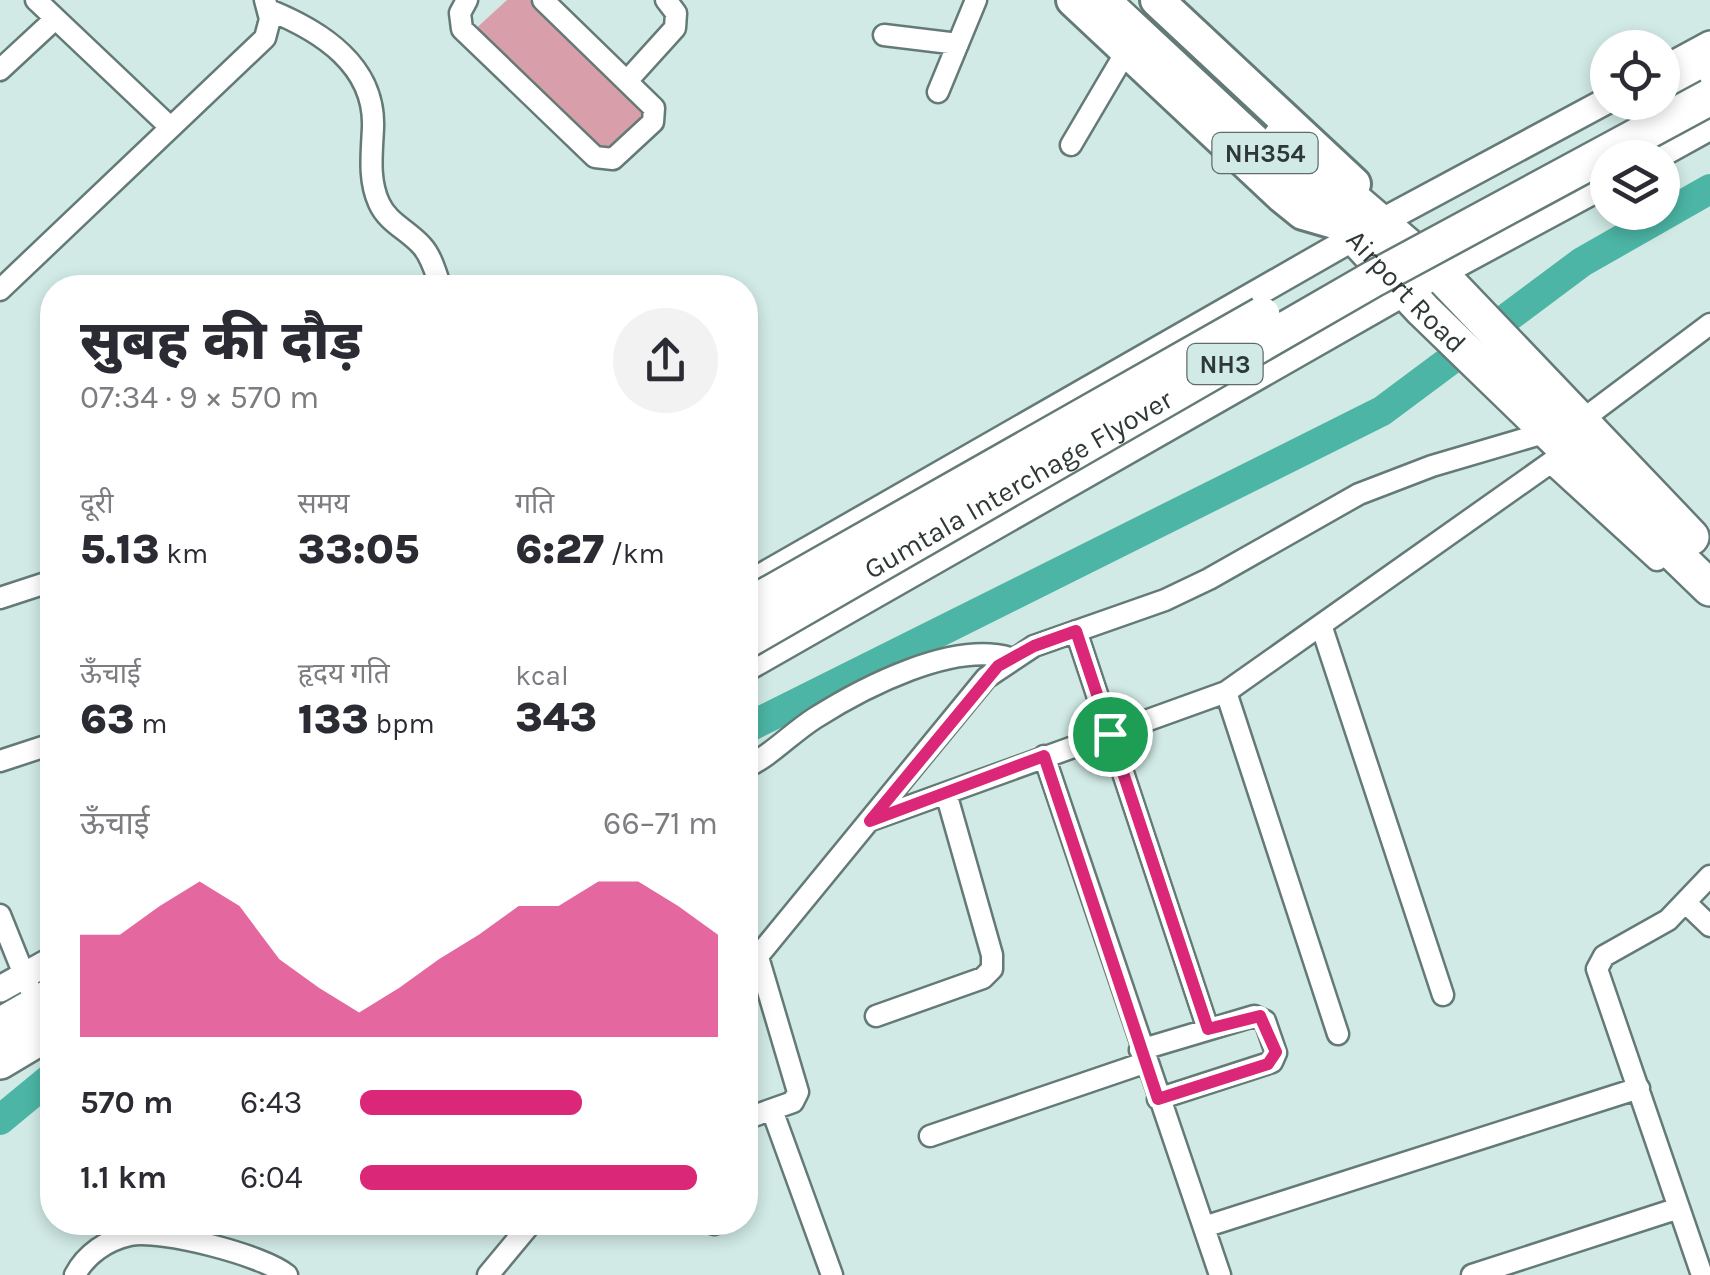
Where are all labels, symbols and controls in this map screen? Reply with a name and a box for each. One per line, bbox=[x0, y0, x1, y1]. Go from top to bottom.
map controls bbox=[1590, 30, 1680, 230]
button: locate bbox=[1590, 30, 1680, 120]
road number: NH354 bbox=[1212, 133, 1318, 173]
button: layers bbox=[1590, 140, 1680, 230]
street label: Airport Road bbox=[1340, 223, 1473, 359]
button: share bbox=[613, 308, 718, 413]
text: सुबह की दौड़ bbox=[80, 309, 361, 373]
road number: NH3 bbox=[1188, 344, 1262, 384]
text: 07:34 · 9 × 570 m bbox=[80, 379, 319, 416]
street label: Gumtala Interchage Flyover bbox=[858, 382, 1179, 585]
text: दूरी bbox=[80, 487, 114, 520]
text: समय bbox=[298, 487, 350, 520]
text: गति bbox=[515, 487, 554, 520]
text: 5.13 bbox=[80, 524, 160, 574]
text: 33:05 bbox=[298, 524, 419, 574]
text: 6:27 bbox=[515, 524, 604, 574]
text: km bbox=[160, 537, 208, 570]
text: /km bbox=[604, 537, 665, 570]
text: ऊँचाई bbox=[80, 657, 141, 690]
text: हृदय गति bbox=[298, 657, 390, 690]
text: kcal bbox=[515, 659, 569, 692]
text: 343 bbox=[515, 692, 597, 742]
pin bbox=[1068, 692, 1153, 777]
text: 63 bbox=[80, 694, 135, 744]
text: 133 bbox=[298, 694, 369, 744]
text: m bbox=[135, 707, 167, 740]
text: bpm bbox=[369, 707, 435, 740]
icon: arrive bbox=[1083, 707, 1138, 762]
text: ऊँचाई bbox=[80, 805, 149, 842]
text: 66–71 m bbox=[603, 805, 718, 842]
text: 570 m bbox=[80, 1084, 173, 1121]
text: 6:43 bbox=[240, 1084, 302, 1121]
text: 1.1 km bbox=[80, 1159, 167, 1196]
text: 6:04 bbox=[240, 1159, 303, 1196]

